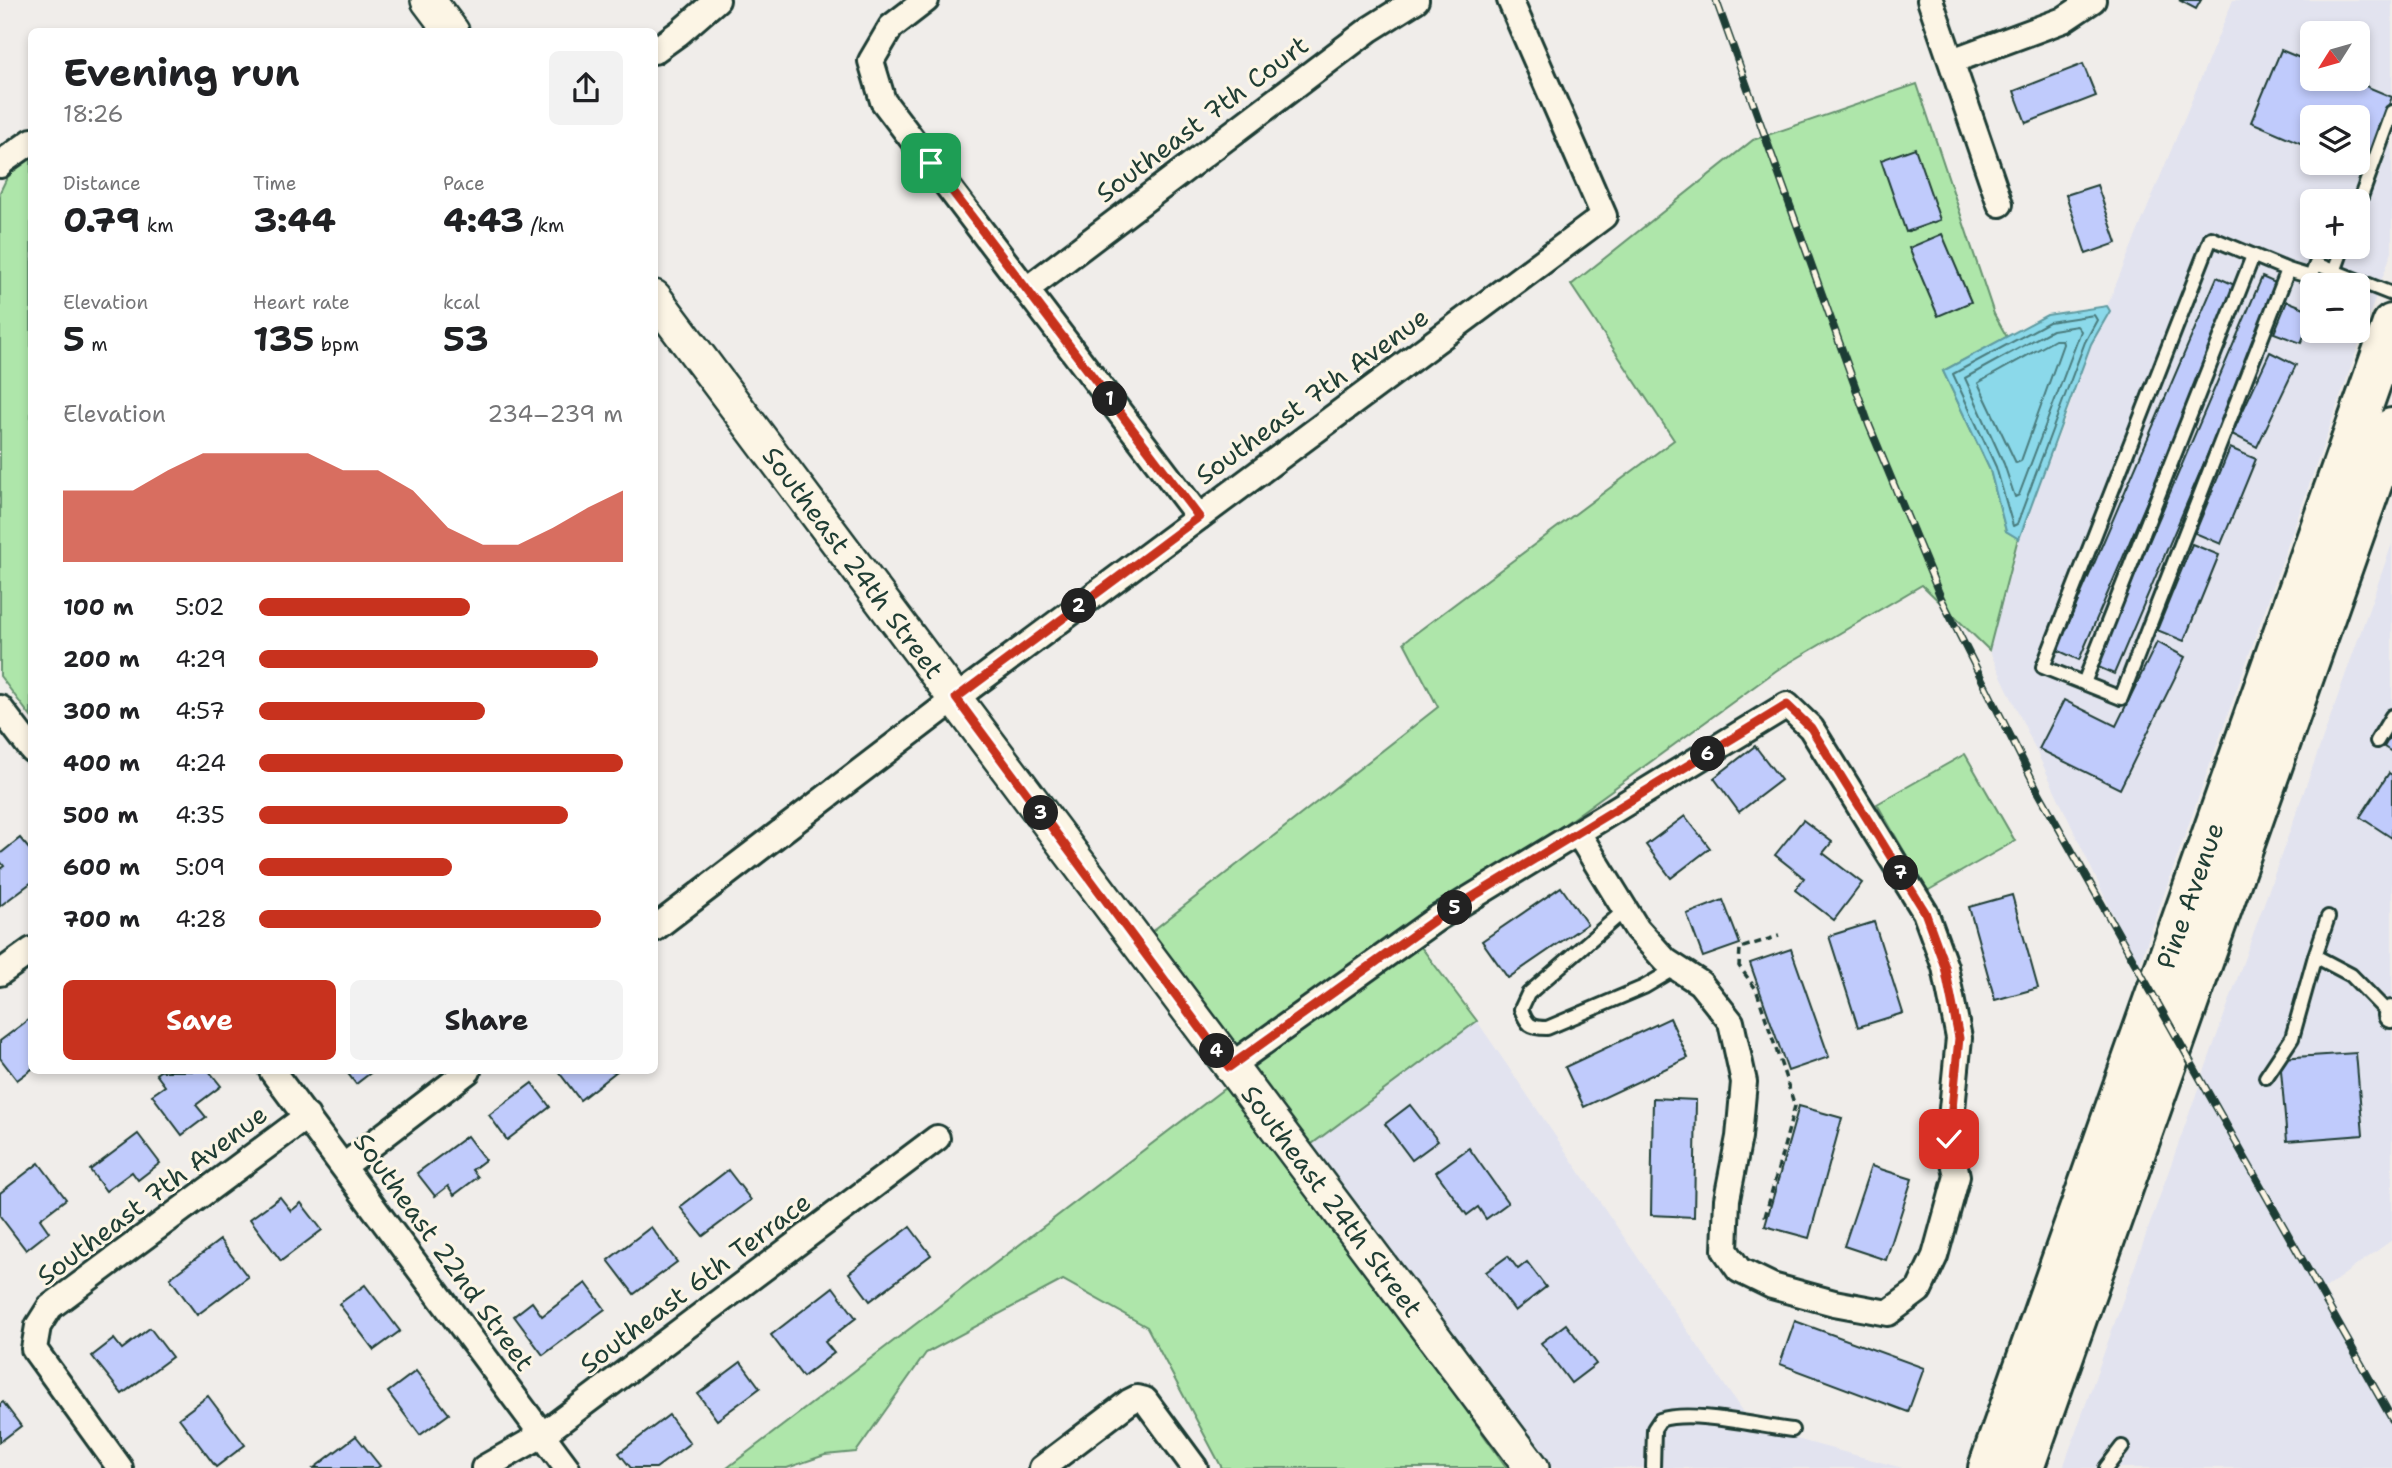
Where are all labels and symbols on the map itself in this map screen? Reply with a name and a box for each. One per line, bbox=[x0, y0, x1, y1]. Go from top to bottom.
north arrow bbox=[2300, 21, 2370, 91]
street label: Southeast 7th Court bbox=[1088, 27, 1315, 210]
pin bbox=[901, 133, 961, 193]
street label: Southeast 7th Avenue bbox=[1188, 299, 1435, 492]
pin: 1 bbox=[1092, 382, 1128, 416]
street label: Southeast 24th Street bbox=[755, 439, 952, 686]
pin: 2 bbox=[1062, 588, 1096, 624]
pin: 6 bbox=[1690, 736, 1726, 772]
pin: 3 bbox=[1024, 796, 1058, 830]
street label: Pine Avenue bbox=[2148, 817, 2232, 973]
pin: 7 bbox=[1884, 856, 1918, 890]
pin: 5 bbox=[1438, 890, 1472, 926]
pin: 4 bbox=[1200, 1034, 1234, 1068]
street label: Southeast 24th Street bbox=[1234, 1077, 1431, 1324]
street label: Southeast 7th Avenue bbox=[29, 1096, 274, 1293]
pin bbox=[1919, 1109, 1979, 1169]
street label: Southeast 22nd Street bbox=[346, 1125, 543, 1378]
street label: Southeast 6th Terrace bbox=[572, 1184, 817, 1381]

